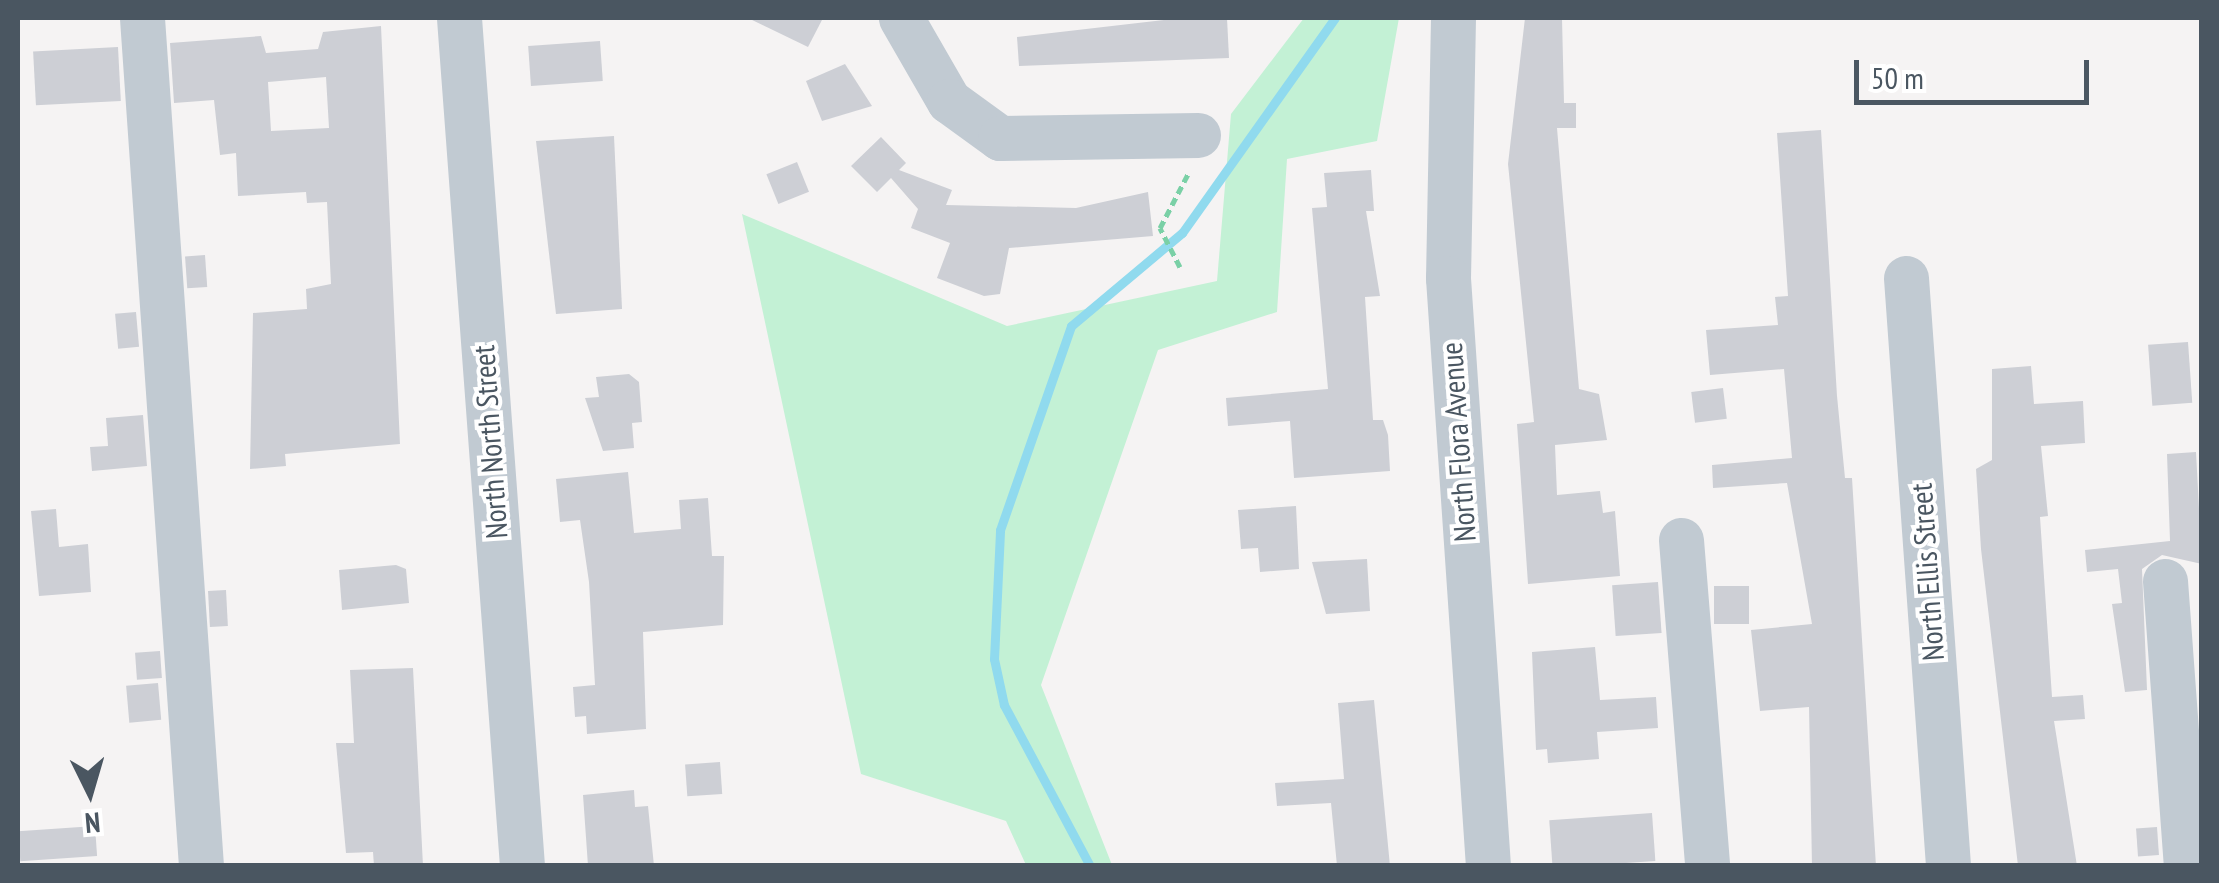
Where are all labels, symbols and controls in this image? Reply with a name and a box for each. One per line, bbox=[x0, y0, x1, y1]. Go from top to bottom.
scale bar bbox=[1859, 40, 2094, 102]
text: 50 m bbox=[1871, 58, 1924, 97]
street label: North Flora Avenue bbox=[1433, 341, 1483, 543]
street label: North North Street bbox=[465, 344, 515, 540]
street label: North Ellis Street bbox=[1903, 482, 1951, 662]
north arrow bbox=[40, 743, 140, 843]
text: N bbox=[84, 804, 102, 842]

